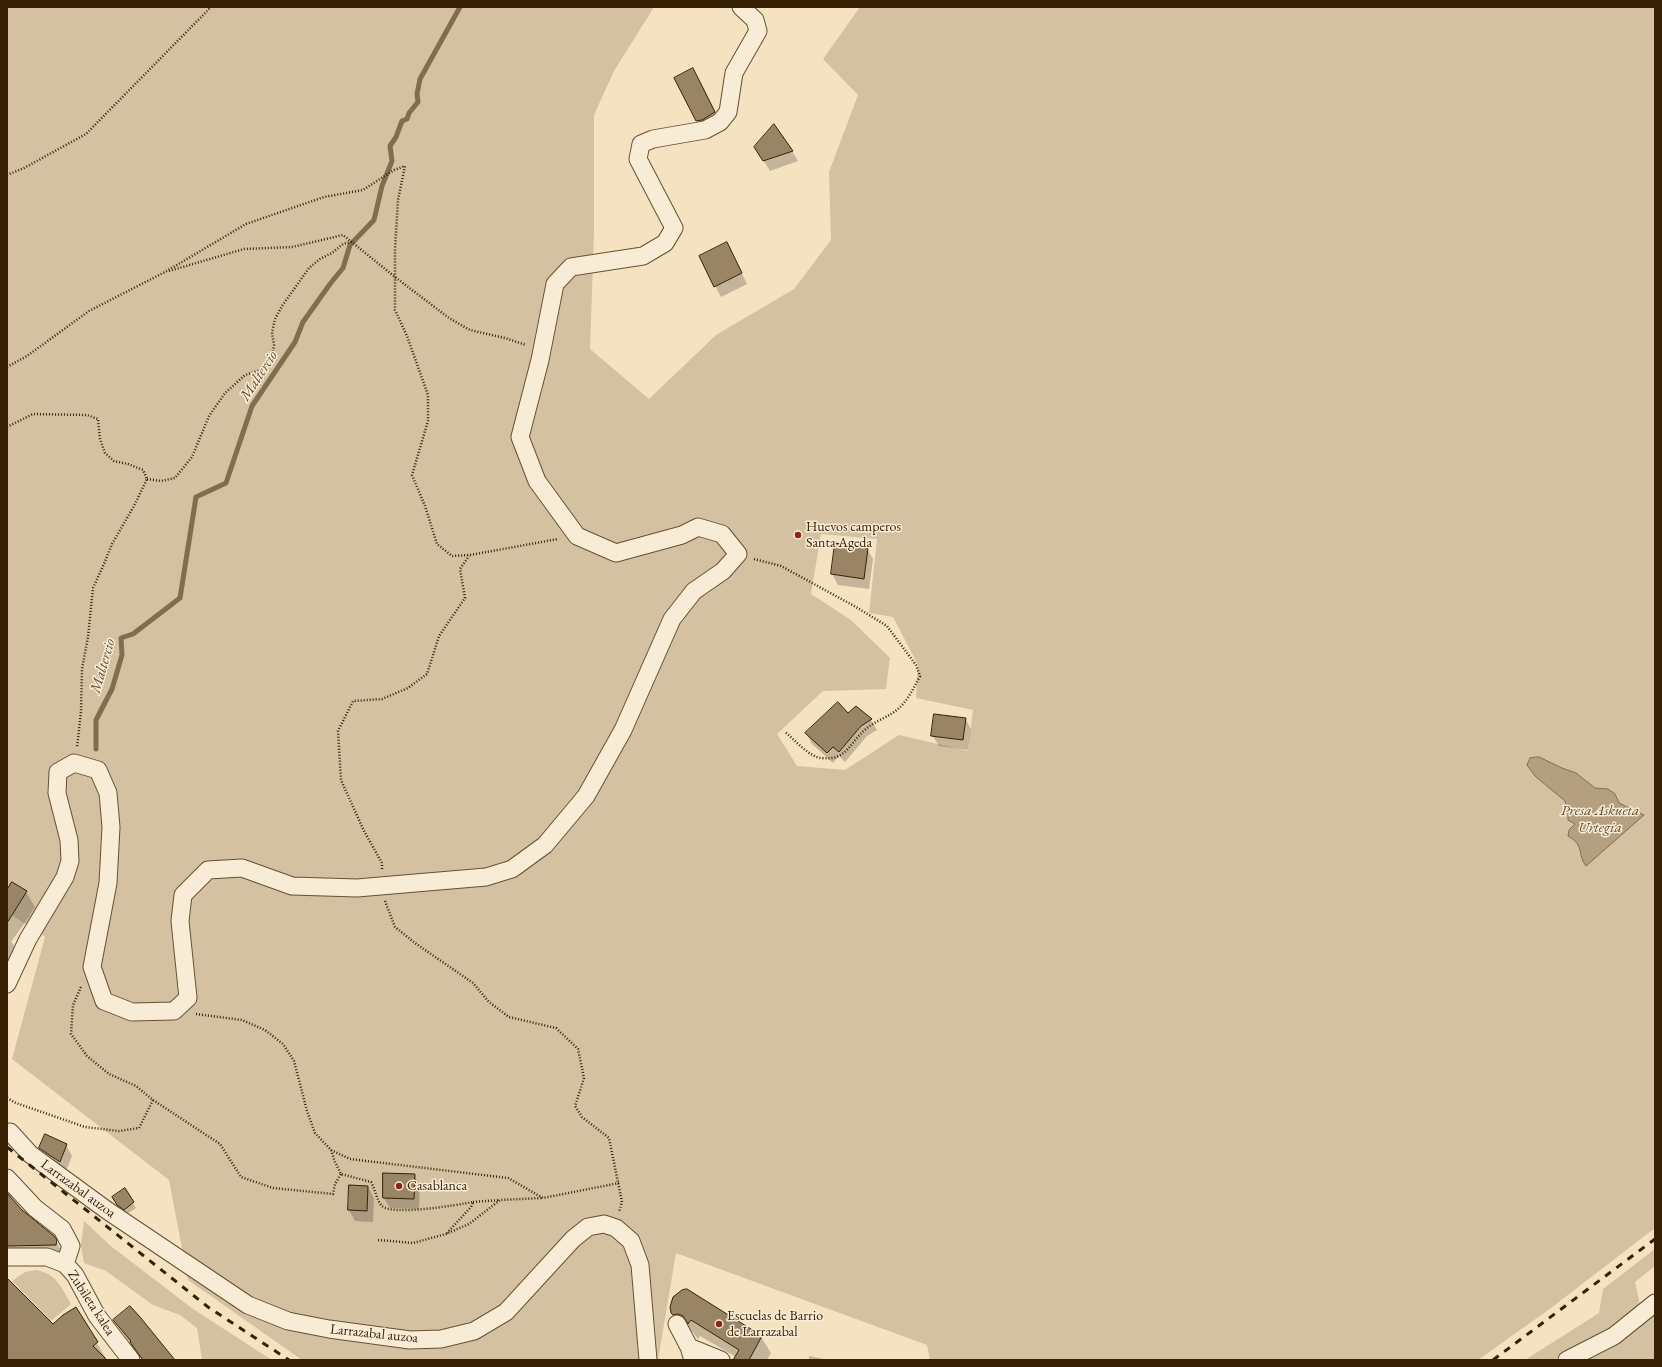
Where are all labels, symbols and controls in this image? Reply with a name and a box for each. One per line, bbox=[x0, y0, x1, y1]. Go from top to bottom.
water label: Maltercio bbox=[236, 348, 282, 404]
place label: Huevos camperos Santa Ageda bbox=[806, 519, 901, 552]
marker: Huevos camperos Santa Ageda bbox=[793, 530, 803, 540]
water label: Maltercio bbox=[87, 637, 119, 695]
water label: Presa Askueta Urtegia bbox=[1561, 802, 1639, 837]
street label: Larrazabal auzoa bbox=[37, 1156, 119, 1222]
place label: Casablanca bbox=[407, 1178, 467, 1194]
marker: Casablanca bbox=[394, 1181, 404, 1191]
street label: Zubileta kalea bbox=[64, 1267, 118, 1339]
place label: Escuelas de Barrio de Larrazabal bbox=[727, 1308, 823, 1340]
marker: Escuelas de Barrio de Larrazabal bbox=[714, 1319, 724, 1329]
street label: Larrazabal auzoa bbox=[329, 1321, 419, 1347]

